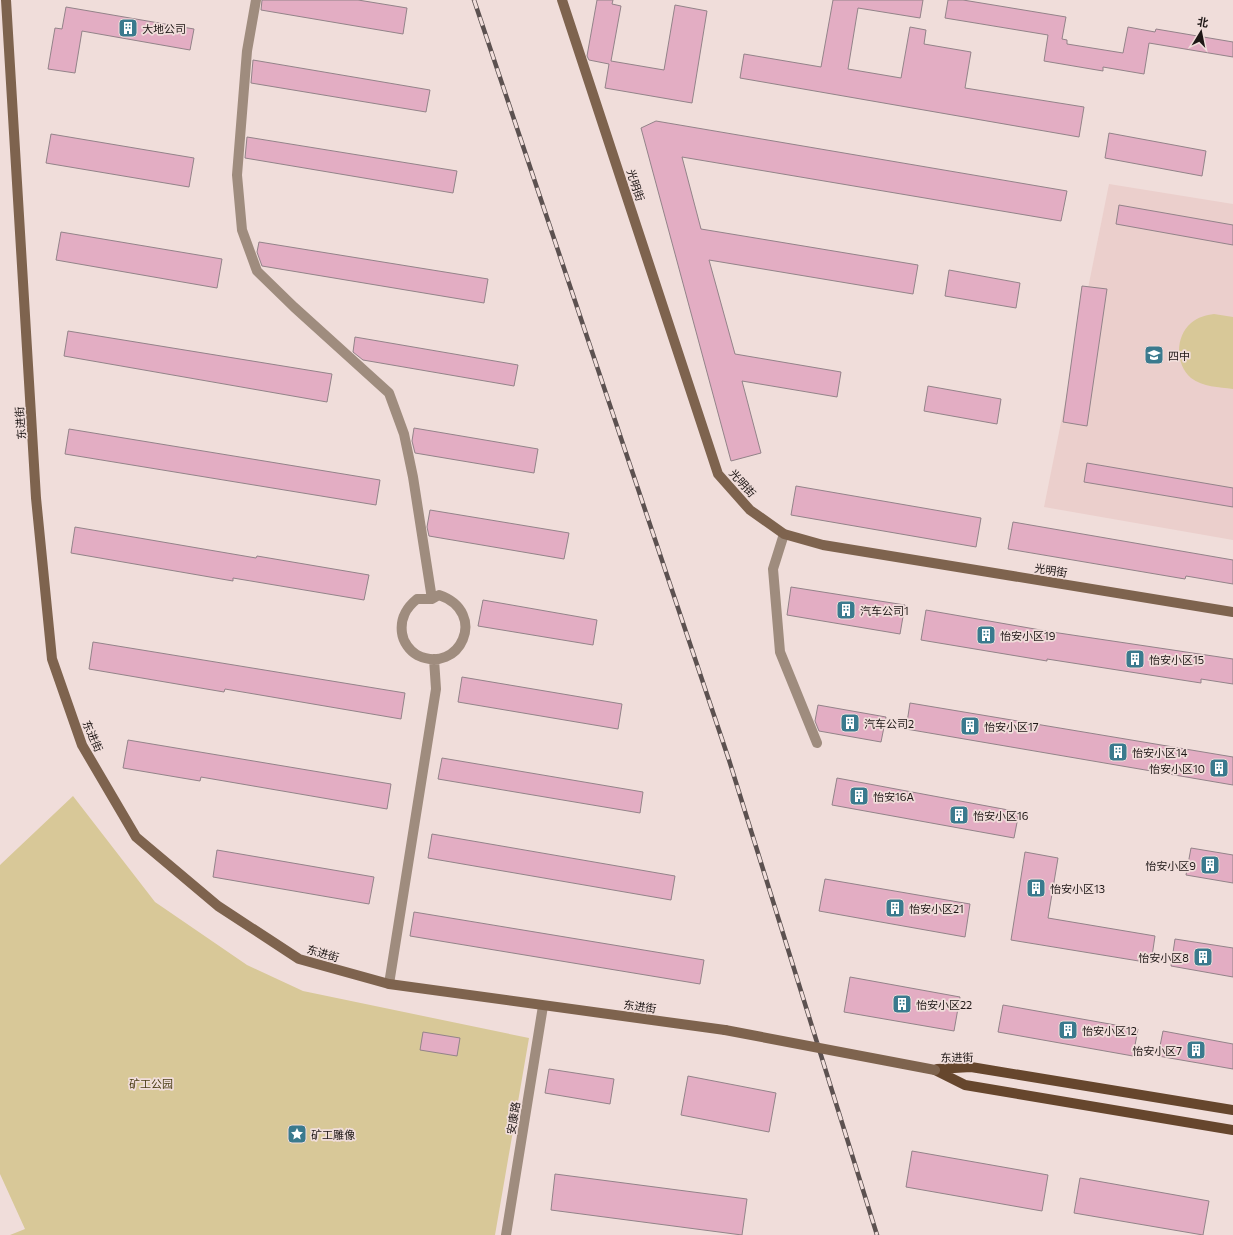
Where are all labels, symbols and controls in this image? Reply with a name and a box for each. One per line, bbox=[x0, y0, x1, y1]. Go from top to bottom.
north arrow bbox=[1181, 12, 1221, 52]
text: 北 bbox=[1196, 14, 1209, 29]
building icon: 大地公司 bbox=[117, 17, 139, 39]
place label: 大地公司 bbox=[142, 22, 186, 35]
street label: 光明街 bbox=[625, 167, 647, 203]
school or university icon: 四中 bbox=[1143, 344, 1165, 366]
place label: 四中 bbox=[1168, 349, 1190, 362]
street label: 东进街 bbox=[12, 406, 28, 440]
street label: 光明街 bbox=[727, 466, 759, 500]
street label: 光明街 bbox=[1034, 561, 1068, 579]
building icon: 汽车公司1 bbox=[835, 599, 857, 621]
place label: 汽车公司1 bbox=[860, 604, 909, 617]
building icon: 怡安小区19 bbox=[975, 624, 997, 646]
place label: 怡安小区19 bbox=[1000, 629, 1056, 642]
building icon: 怡安小区15 bbox=[1124, 648, 1146, 670]
place label: 怡安小区15 bbox=[1149, 653, 1204, 666]
building icon: 汽车公司2 bbox=[839, 712, 861, 734]
building icon: 怡安小区17 bbox=[959, 715, 981, 737]
place label: 汽车公司2 bbox=[864, 717, 914, 730]
street label: 东进街 bbox=[80, 718, 106, 754]
place label: 怡安小区17 bbox=[984, 720, 1039, 733]
building icon: 怡安小区14 bbox=[1107, 741, 1129, 763]
place label: 怡安小区14 bbox=[1132, 746, 1188, 759]
building icon: 怡安小区10 bbox=[1208, 757, 1230, 779]
place label: 怡安小区10 bbox=[1149, 762, 1205, 775]
building icon: 怡安16A bbox=[848, 785, 870, 807]
place label: 怡安16A bbox=[873, 790, 914, 803]
building icon: 怡安小区16 bbox=[948, 804, 970, 826]
place label: 怡安小区16 bbox=[973, 809, 1029, 822]
building icon: 怡安小区9 bbox=[1199, 854, 1221, 876]
place label: 怡安小区9 bbox=[1145, 859, 1196, 872]
building icon: 怡安小区13 bbox=[1025, 877, 1047, 899]
place label: 怡安小区13 bbox=[1050, 882, 1105, 895]
building icon: 怡安小区21 bbox=[884, 897, 906, 919]
place label: 怡安小区21 bbox=[909, 902, 964, 915]
street label: 东进街 bbox=[305, 942, 341, 964]
building icon: 怡安小区8 bbox=[1192, 946, 1214, 968]
place label: 怡安小区8 bbox=[1138, 951, 1189, 964]
building icon: 怡安小区22 bbox=[891, 993, 913, 1015]
street label: 东进街 bbox=[623, 997, 657, 1015]
place label: 怡安小区22 bbox=[916, 998, 972, 1011]
building icon: 怡安小区12 bbox=[1057, 1019, 1079, 1041]
place label: 怡安小区12 bbox=[1082, 1024, 1137, 1037]
building icon: 怡安小区7 bbox=[1185, 1039, 1207, 1061]
place label: 怡安小区7 bbox=[1132, 1044, 1182, 1057]
street label: 东进街 bbox=[940, 1050, 974, 1064]
park label: 矿工公园 bbox=[129, 1077, 173, 1090]
street label: 安康路 bbox=[504, 1101, 522, 1135]
place icon: 矿工雕像 bbox=[286, 1123, 308, 1145]
place label: 矿工雕像 bbox=[311, 1128, 355, 1141]

